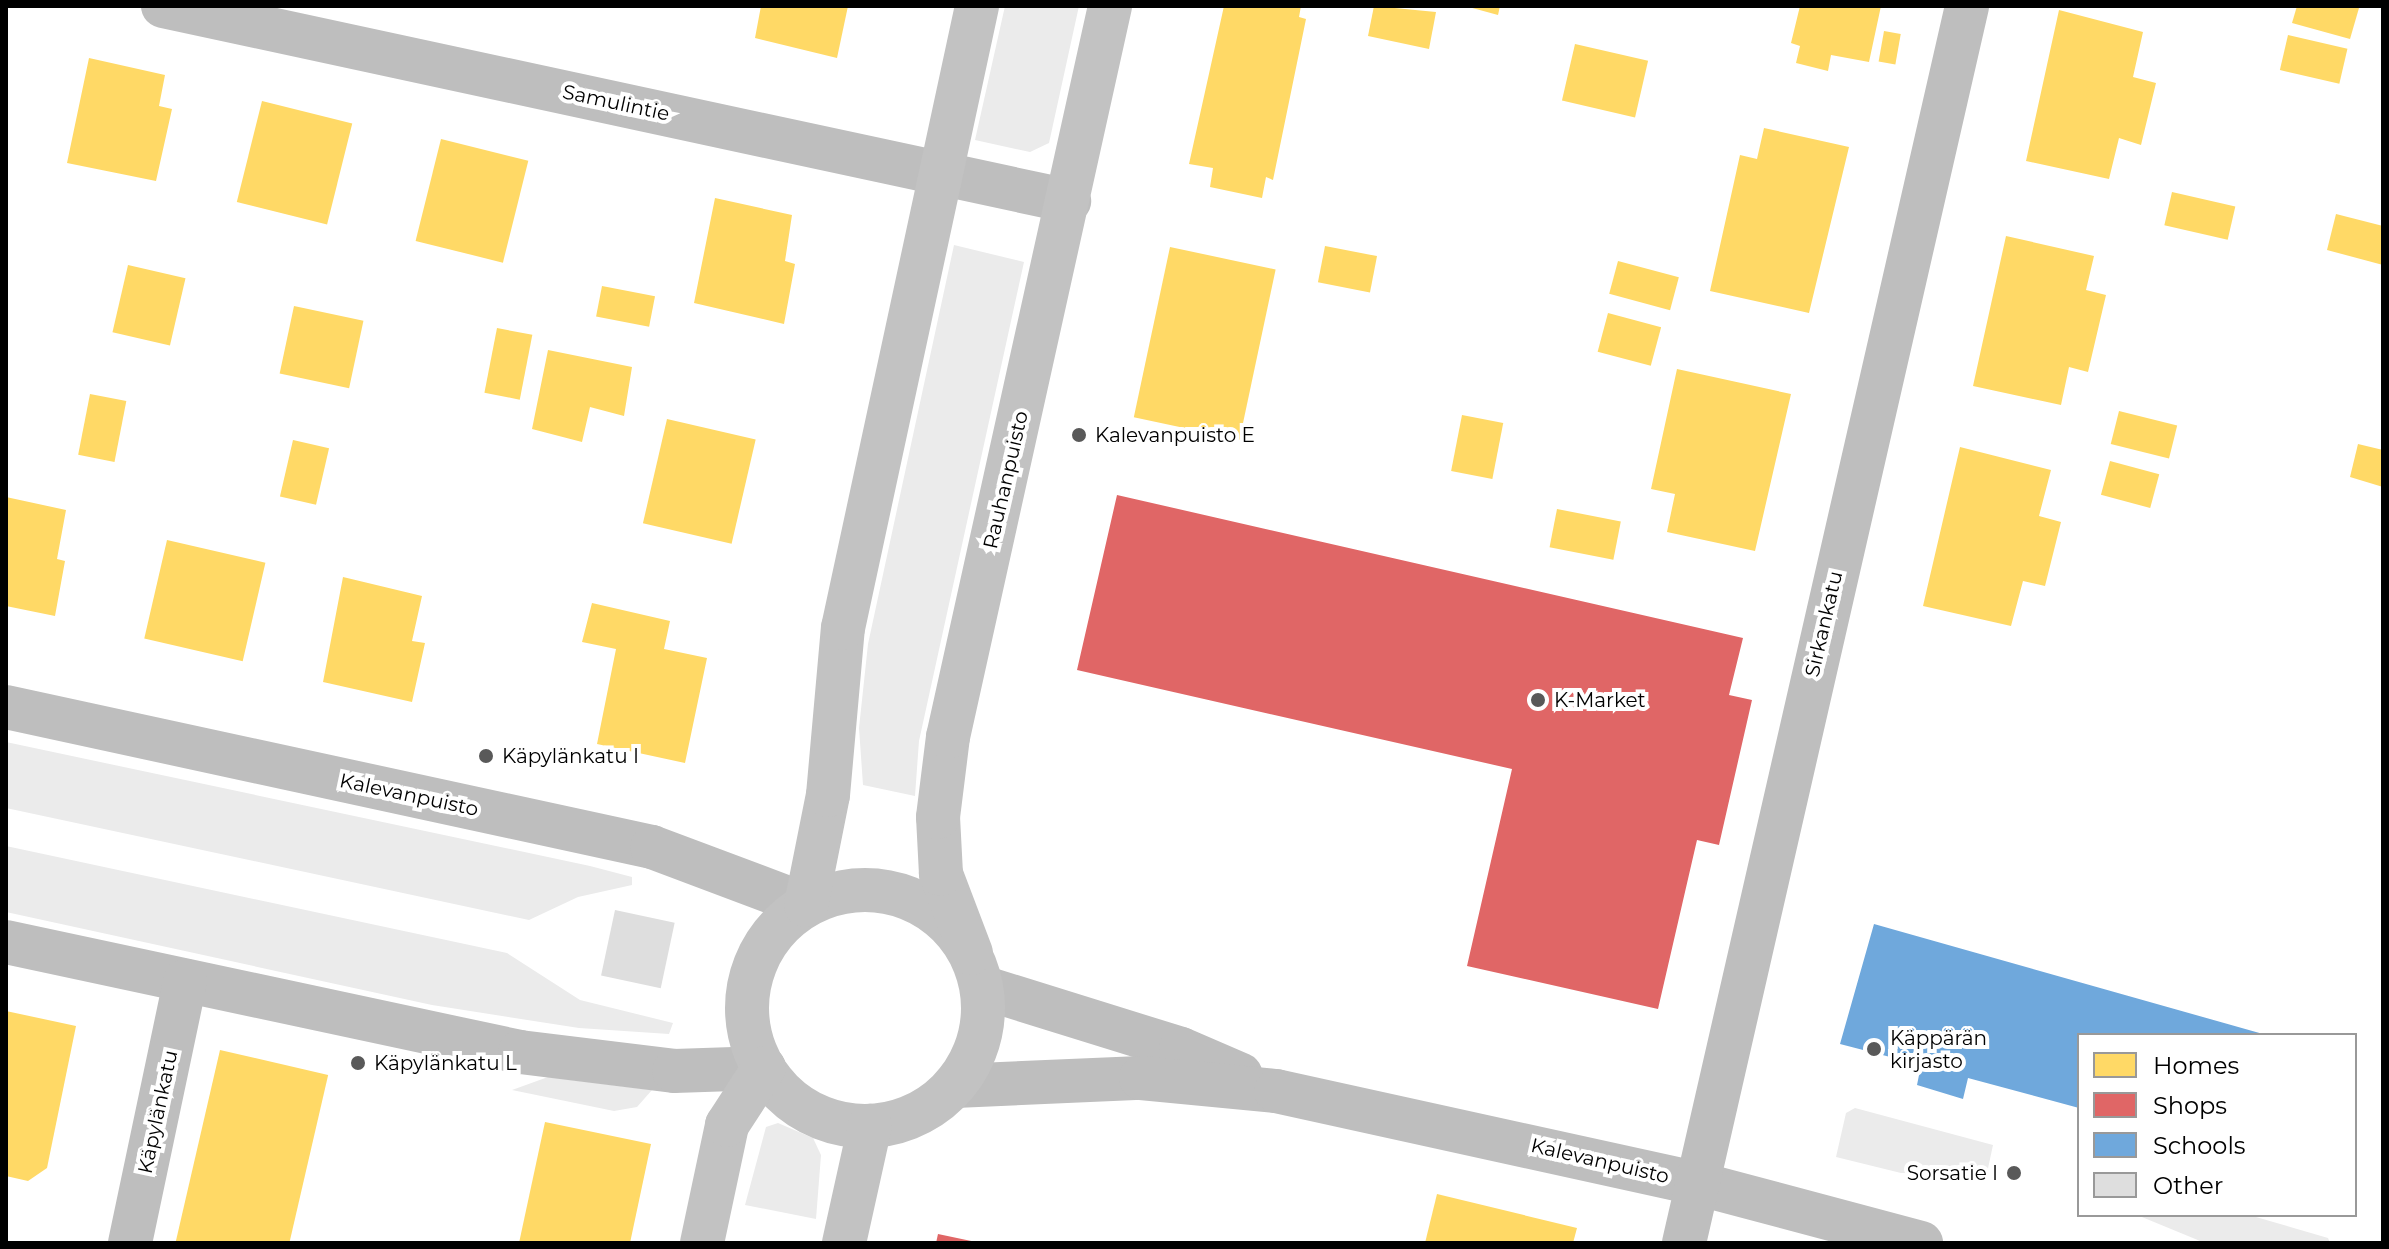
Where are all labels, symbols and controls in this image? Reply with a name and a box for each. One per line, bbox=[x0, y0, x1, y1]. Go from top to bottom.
street label: Samulintie bbox=[560, 80, 672, 126]
street label: Rauhanpuisto bbox=[978, 409, 1034, 551]
place label: Kalevanpuisto E bbox=[1095, 423, 1255, 447]
marker: Kalevanpuisto E bbox=[1070, 426, 1088, 444]
street label: Sirkankatu bbox=[1800, 569, 1848, 679]
place label: K-Market bbox=[1554, 688, 1646, 712]
marker: K-Market bbox=[1529, 691, 1547, 709]
place label: Käpylänkatu I bbox=[502, 744, 639, 768]
marker: Käpylänkatu I bbox=[477, 747, 495, 765]
street label: Kalevanpuisto bbox=[337, 769, 481, 821]
place label: Käppärän kirjasto bbox=[1890, 1026, 1987, 1073]
legend bbox=[2077, 1033, 2357, 1217]
marker: Käppärän kirjasto bbox=[1865, 1040, 1883, 1058]
street label: Käpylänkatu bbox=[133, 1048, 183, 1176]
place label: Käpylänkatu L bbox=[374, 1051, 517, 1075]
text: Homes bbox=[2153, 1051, 2239, 1080]
marker: Käpylänkatu L bbox=[349, 1054, 367, 1072]
text: Shops bbox=[2153, 1091, 2227, 1120]
text: Schools bbox=[2153, 1131, 2246, 1160]
street label: Kalevanpuisto bbox=[1529, 1133, 1671, 1189]
place label: Sorsatie I bbox=[1907, 1161, 1998, 1185]
marker: Sorsatie I bbox=[2005, 1164, 2023, 1182]
text: Other bbox=[2153, 1171, 2223, 1200]

